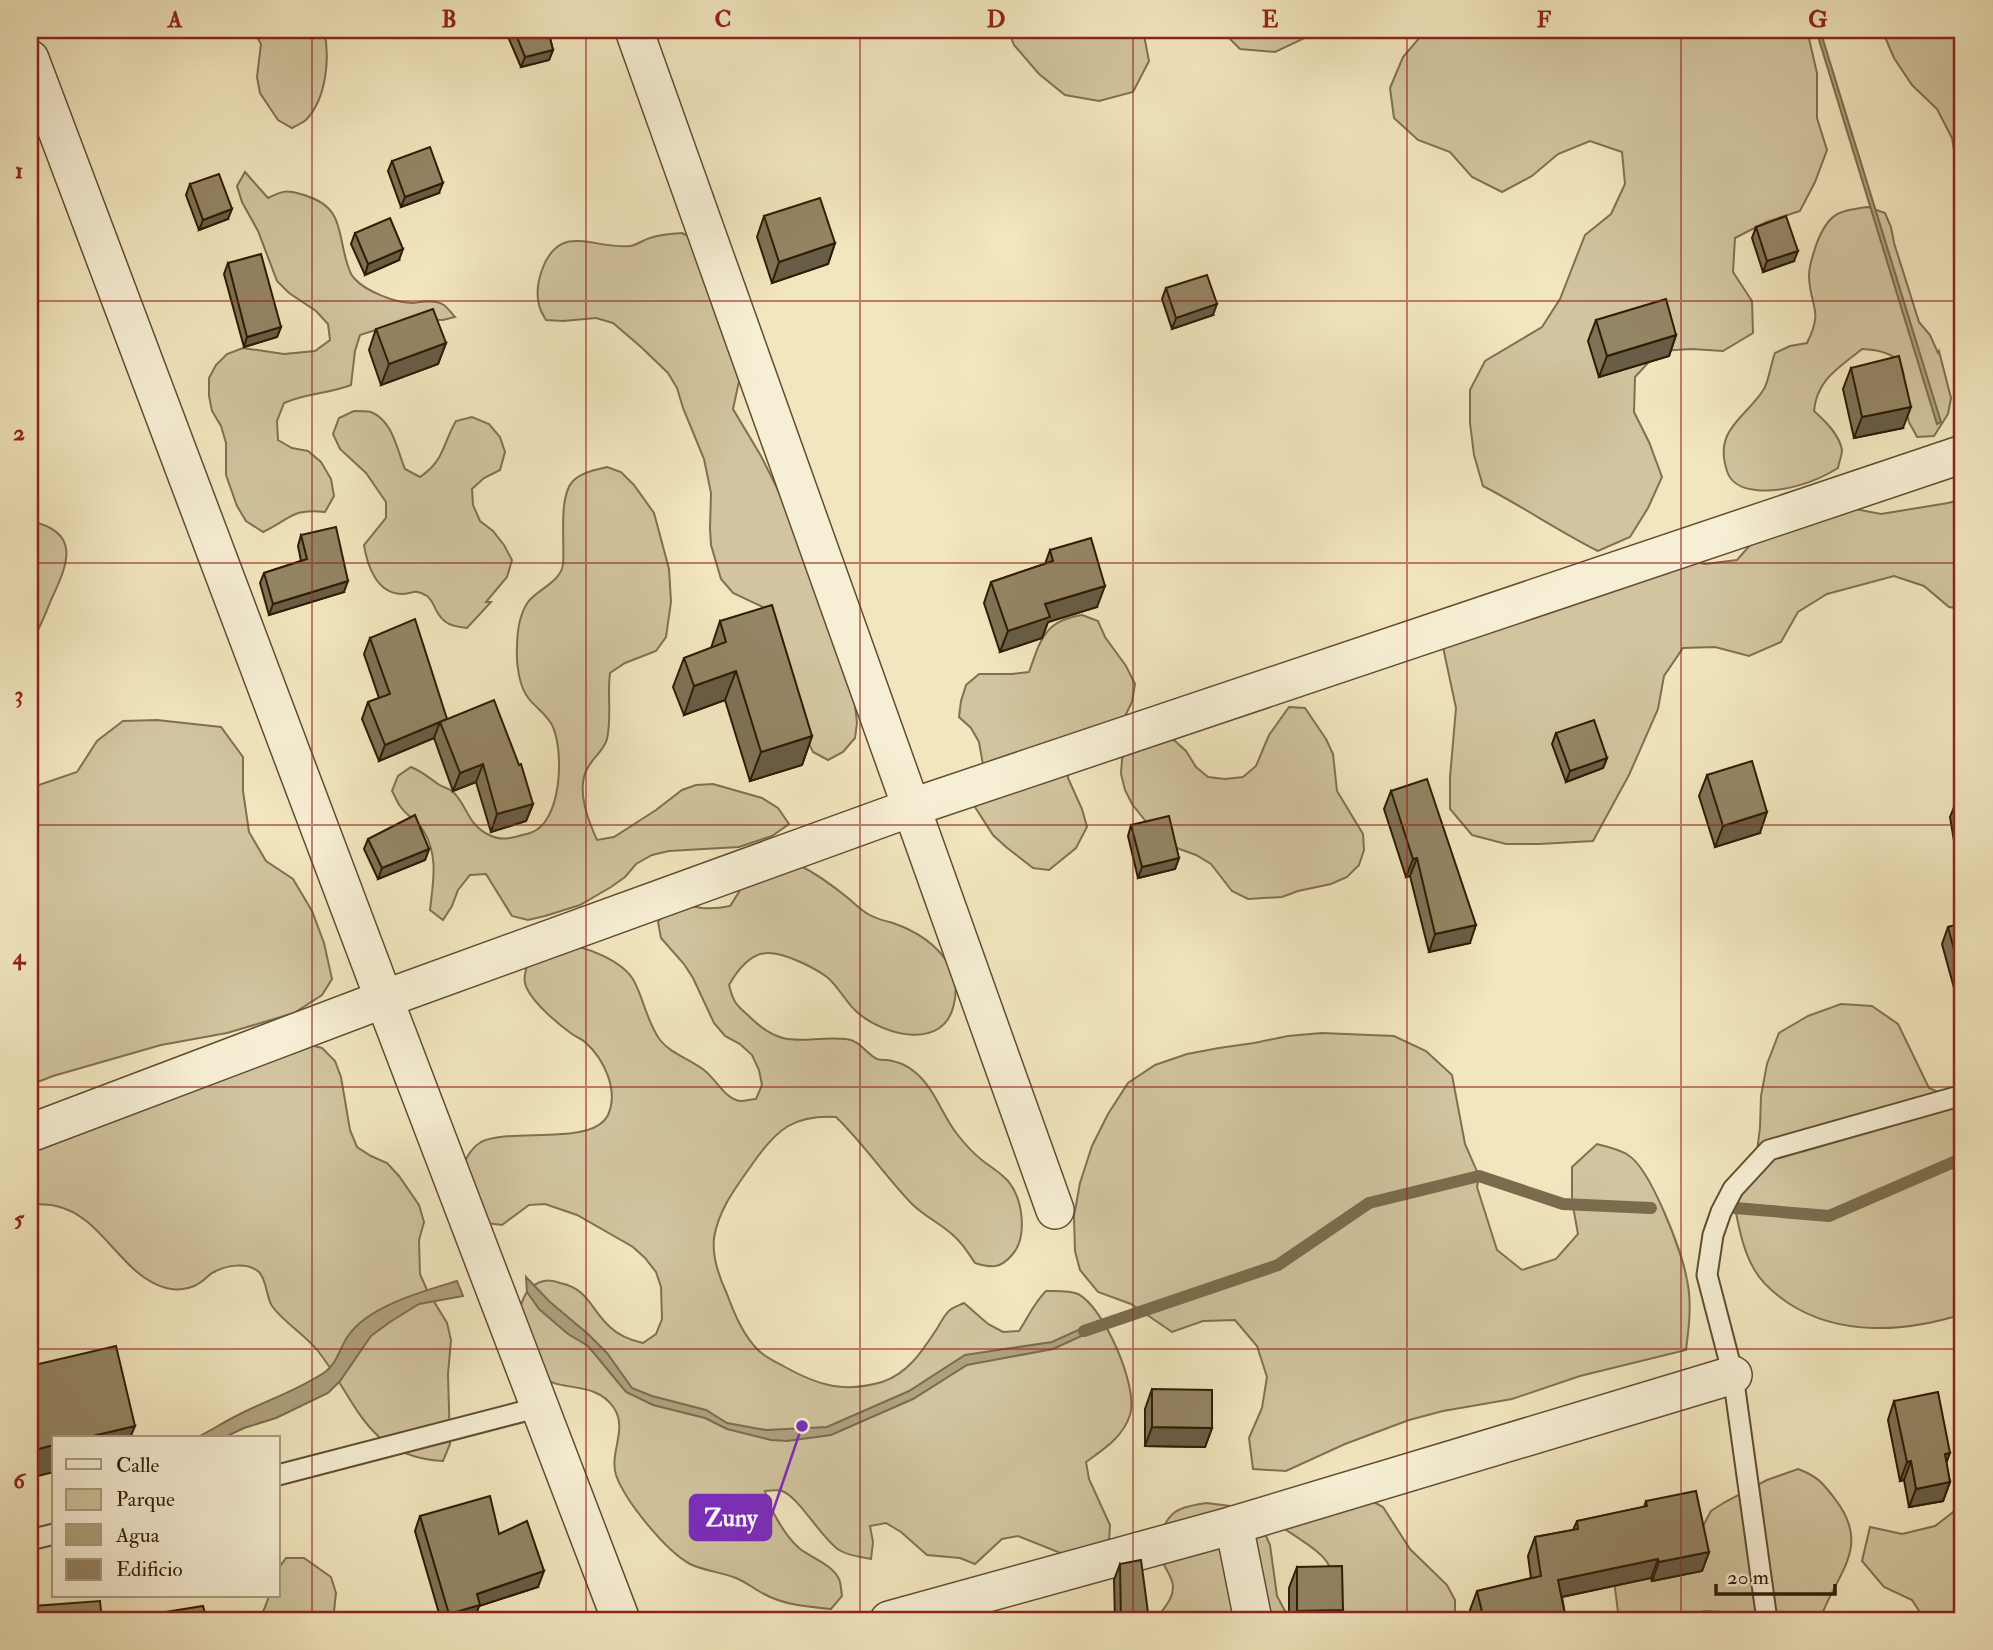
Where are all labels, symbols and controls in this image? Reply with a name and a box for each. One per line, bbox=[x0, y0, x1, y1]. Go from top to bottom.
text: A bbox=[167, 5, 183, 34]
text: B bbox=[441, 5, 457, 34]
text: C bbox=[715, 5, 731, 34]
text: D bbox=[987, 5, 1005, 34]
text: E bbox=[1262, 5, 1279, 34]
text: F bbox=[1537, 5, 1552, 34]
text: G bbox=[1808, 5, 1828, 34]
text: 1 bbox=[15, 156, 23, 185]
text: 2 bbox=[13, 418, 25, 447]
text: 3 bbox=[15, 680, 23, 709]
text: 4 bbox=[12, 942, 27, 971]
text: 5 bbox=[14, 1204, 25, 1233]
legend bbox=[52, 1436, 280, 1598]
text: Calle bbox=[116, 1452, 160, 1479]
text: 6 bbox=[13, 1466, 27, 1495]
text: Parque bbox=[116, 1486, 175, 1513]
callout: Zuny bbox=[690, 1495, 771, 1540]
text: Zuny bbox=[704, 1503, 759, 1534]
text: Agua bbox=[115, 1522, 160, 1549]
scale bar bbox=[1716, 1552, 1836, 1596]
text: Edificio bbox=[116, 1556, 183, 1583]
text: 20 m bbox=[1727, 1564, 1769, 1591]

